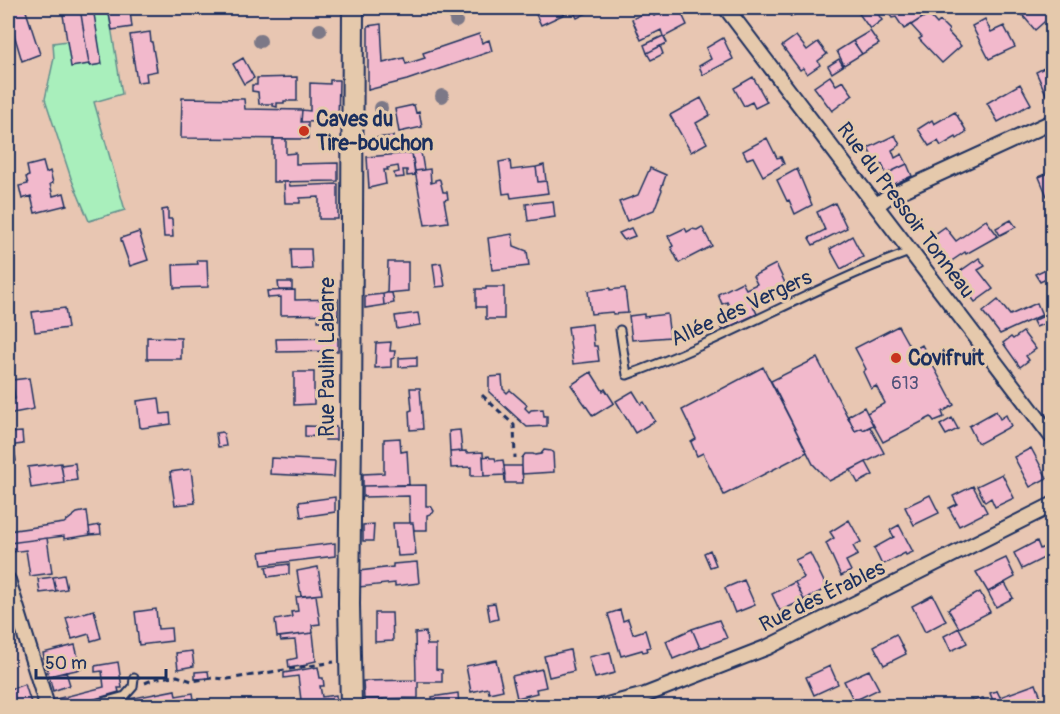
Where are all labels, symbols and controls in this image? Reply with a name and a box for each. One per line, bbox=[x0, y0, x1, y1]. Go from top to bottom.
place label: Caves du Tire-bouchon bbox=[315, 106, 434, 157]
street label: Rue du Pressoir Tonneau bbox=[831, 117, 981, 304]
marker: Caves du Tire-bouchon bbox=[297, 124, 311, 138]
street label: Allée des Vergers bbox=[666, 264, 817, 353]
street label: Rue Paulin Labarre bbox=[314, 276, 341, 437]
place label: Covifruit bbox=[908, 345, 985, 372]
marker: Covifruit bbox=[889, 351, 903, 365]
house number: 613 bbox=[891, 372, 919, 395]
street label: Rue des Érables bbox=[755, 554, 890, 639]
scale bar bbox=[36, 642, 166, 680]
text: 50 m bbox=[45, 652, 87, 675]

